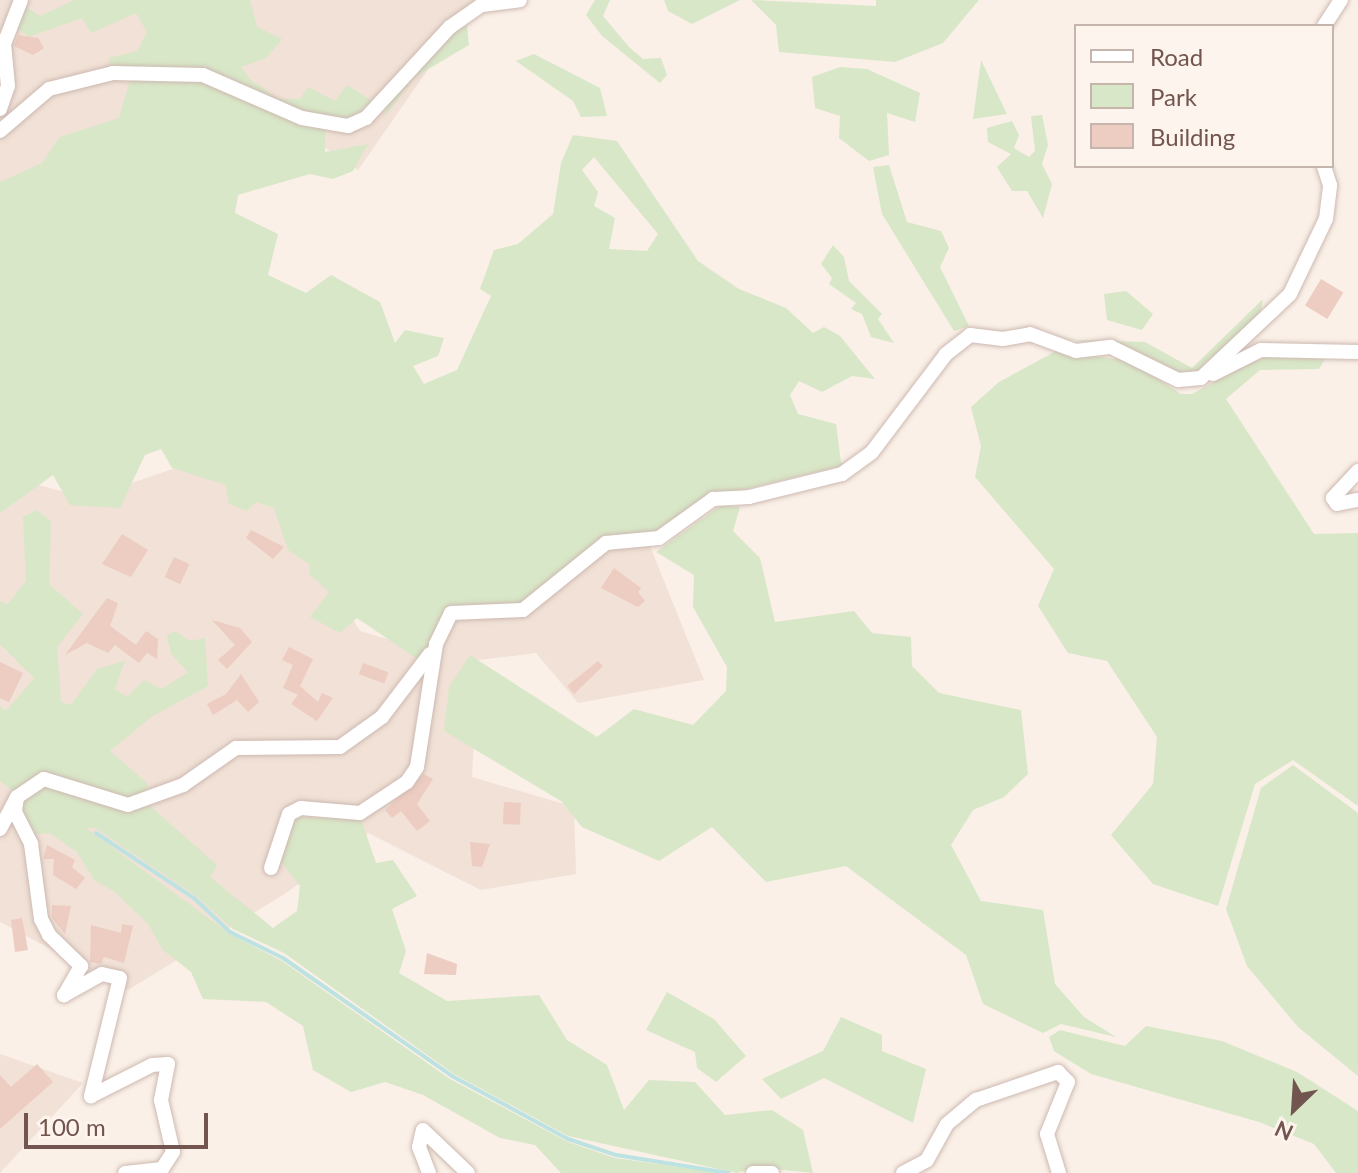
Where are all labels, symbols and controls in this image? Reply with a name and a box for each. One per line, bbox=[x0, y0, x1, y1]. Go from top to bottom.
legend bbox=[1074, 24, 1334, 168]
text: Road bbox=[1150, 42, 1203, 71]
text: Park bbox=[1150, 82, 1197, 111]
text: Building bbox=[1150, 122, 1235, 151]
north arrow bbox=[1254, 1069, 1334, 1149]
scale bar bbox=[28, 1097, 212, 1147]
text: 100 m bbox=[38, 1112, 106, 1141]
text: N bbox=[1270, 1115, 1297, 1147]

